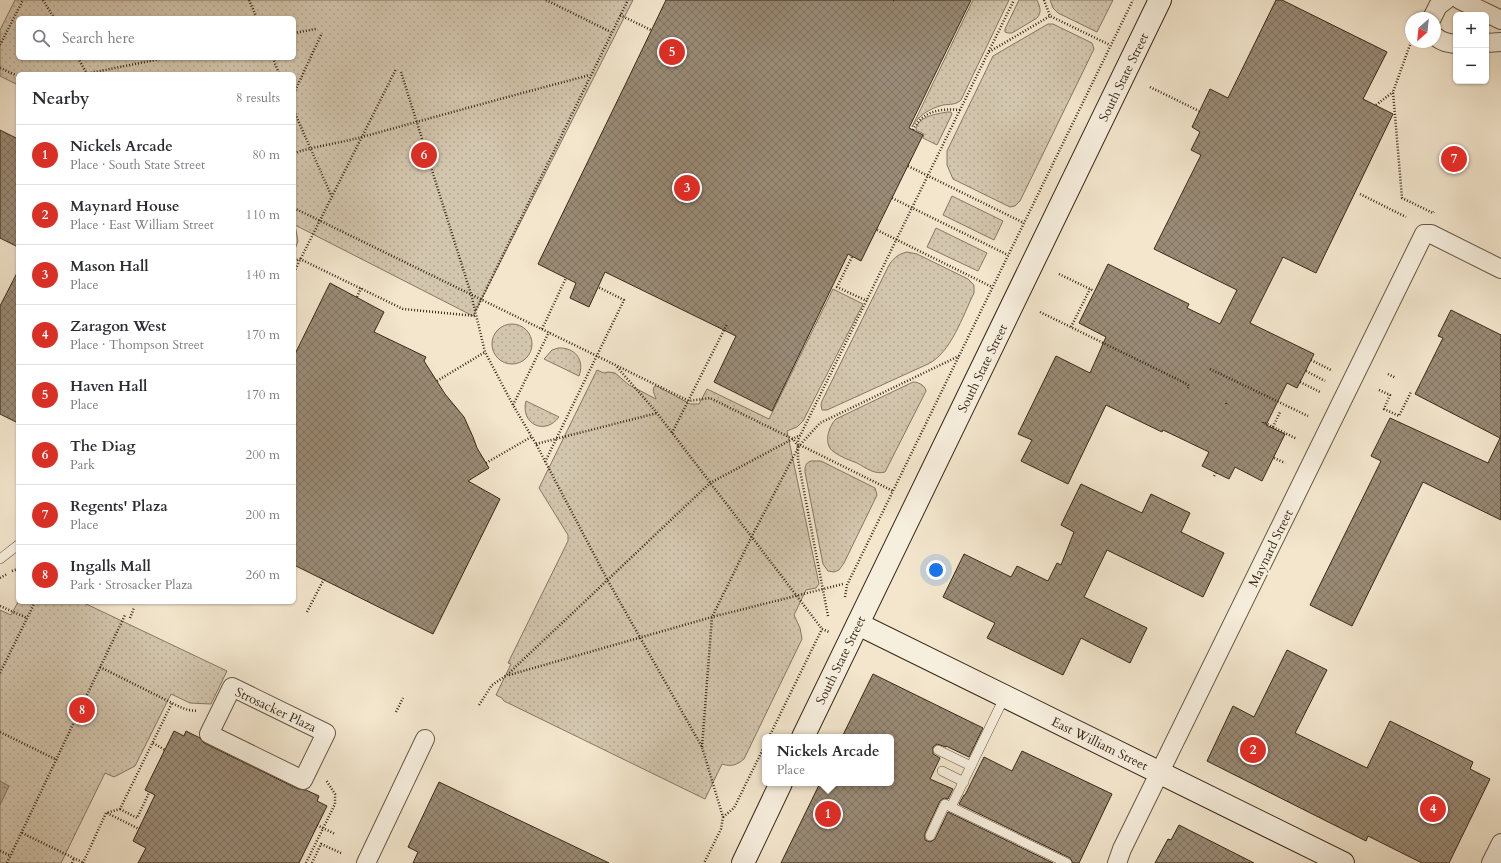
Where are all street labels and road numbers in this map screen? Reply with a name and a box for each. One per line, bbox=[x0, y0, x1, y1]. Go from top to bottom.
street label: South State Street bbox=[1095, 30, 1153, 125]
street label: South State Street bbox=[954, 321, 1012, 416]
street label: Maynard Street bbox=[1244, 507, 1297, 590]
street label: South State Street bbox=[812, 613, 870, 708]
street label: Strosacker Plaza bbox=[232, 683, 319, 737]
street label: East William Street bbox=[1048, 713, 1151, 775]

